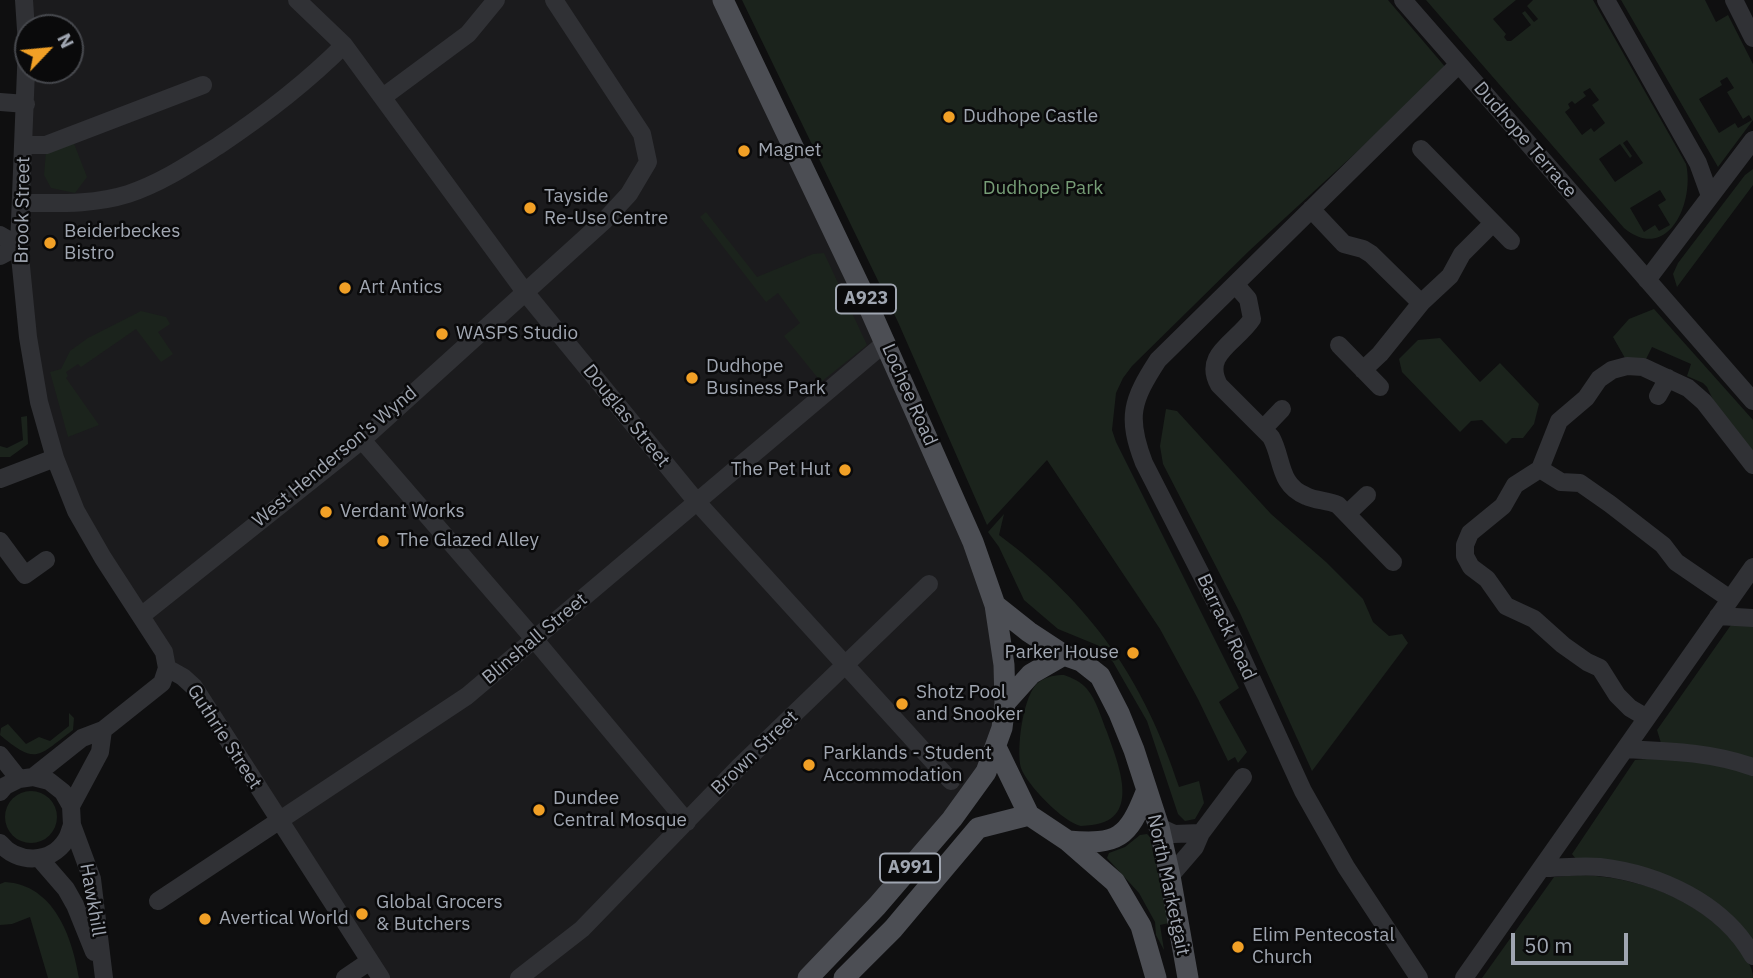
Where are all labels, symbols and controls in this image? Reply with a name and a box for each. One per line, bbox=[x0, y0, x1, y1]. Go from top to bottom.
north arrow bbox=[14, 14, 84, 84]
text: N bbox=[52, 29, 80, 52]
street label: Dudhope Terrace bbox=[1469, 77, 1581, 203]
place label: Dudhope Castle bbox=[963, 106, 1098, 128]
marker: Dudhope Castle bbox=[941, 109, 957, 125]
place label: Magnet bbox=[758, 140, 821, 162]
marker: Magnet bbox=[736, 143, 752, 159]
street label: Brook Street bbox=[11, 156, 35, 264]
park label: Dudhope Park bbox=[983, 178, 1103, 200]
place label: Tayside Re-Use Centre bbox=[544, 186, 668, 230]
marker: Tayside Re-Use Centre bbox=[522, 200, 538, 216]
place label: Beiderbeckes Bistro bbox=[64, 221, 180, 265]
marker: Beiderbeckes Bistro bbox=[42, 235, 58, 251]
place label: Art Antics bbox=[359, 277, 443, 299]
marker: Art Antics bbox=[337, 280, 353, 296]
road number: A923 bbox=[836, 284, 896, 314]
place label: WASPS Studio bbox=[456, 323, 578, 345]
marker: WASPS Studio bbox=[434, 326, 450, 342]
street label: Lochee Road bbox=[876, 340, 942, 450]
place label: Dudhope Business Park bbox=[706, 356, 826, 400]
street label: Douglas Street bbox=[578, 360, 674, 472]
marker: Dudhope Business Park bbox=[684, 370, 700, 386]
street label: West Henderson's Wynd bbox=[248, 382, 422, 532]
place label: The Pet Hut bbox=[731, 459, 831, 481]
marker: The Pet Hut bbox=[837, 462, 853, 478]
place label: Verdant Works bbox=[340, 501, 465, 523]
marker: Verdant Works bbox=[318, 504, 334, 520]
place label: The Glazed Alley bbox=[397, 530, 539, 552]
marker: The Glazed Alley bbox=[375, 533, 391, 549]
street label: Barrack Road bbox=[1192, 570, 1260, 684]
street label: Blinshall Street bbox=[478, 588, 592, 690]
place label: Parker House bbox=[1004, 642, 1119, 664]
marker: Parker House bbox=[1125, 645, 1141, 661]
street label: Guthrie Street bbox=[182, 680, 266, 794]
place label: Shotz Pool and Snooker bbox=[916, 682, 1023, 726]
marker: Shotz Pool and Snooker bbox=[894, 696, 910, 712]
street label: Brown Street bbox=[707, 706, 803, 800]
place label: Parklands - Student Accommodation bbox=[823, 743, 992, 787]
marker: Parklands - Student Accommodation bbox=[801, 757, 817, 773]
place label: Dundee Central Mosque bbox=[553, 788, 687, 832]
marker: Dundee Central Mosque bbox=[531, 802, 547, 818]
street label: North Marketgait bbox=[1142, 812, 1194, 958]
road number: A991 bbox=[880, 854, 940, 882]
street label: Hawkhill bbox=[74, 862, 110, 938]
place label: Global Grocers & Butchers bbox=[376, 892, 503, 936]
marker: Global Grocers & Butchers bbox=[354, 906, 370, 922]
place label: Avertical World bbox=[219, 908, 349, 930]
marker: Avertical World bbox=[197, 911, 213, 927]
scale bar bbox=[1515, 918, 1632, 962]
place label: Elim Pentecostal Church bbox=[1252, 925, 1395, 969]
text: 50 m bbox=[1524, 931, 1573, 959]
marker: Elim Pentecostal Church bbox=[1230, 939, 1246, 955]

